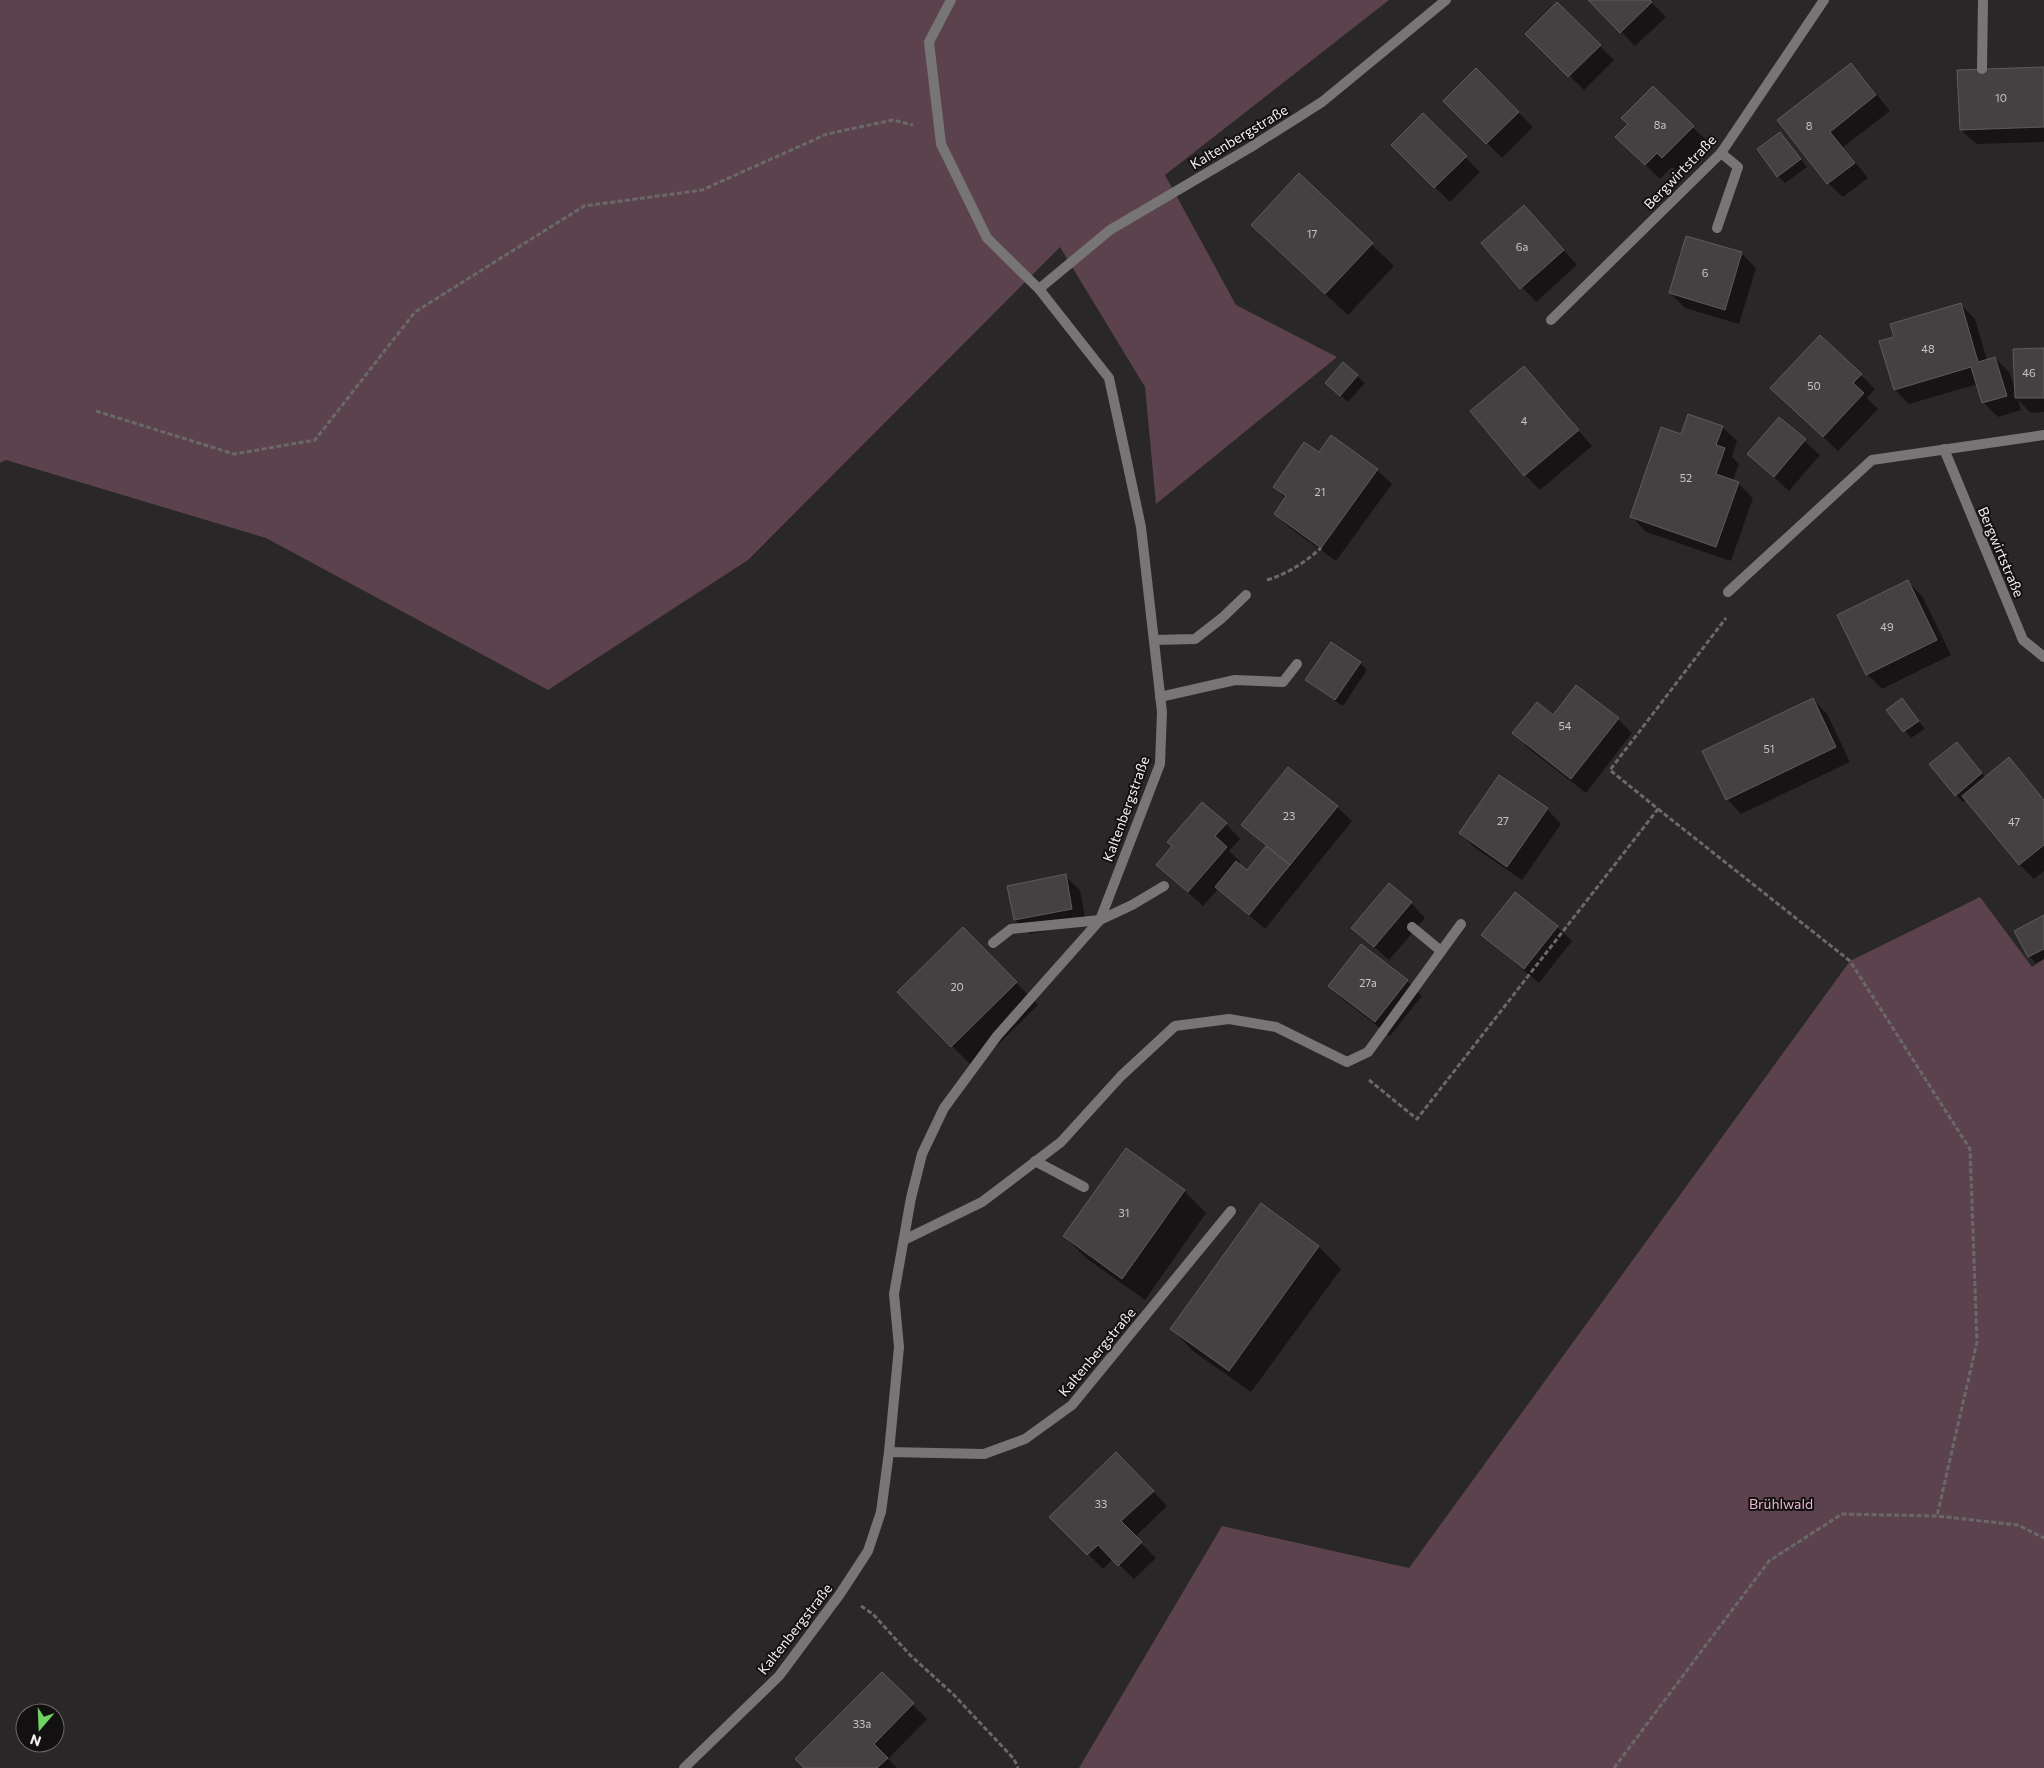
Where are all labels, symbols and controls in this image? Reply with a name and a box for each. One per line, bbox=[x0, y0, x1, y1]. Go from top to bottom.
house number: 10 bbox=[1995, 91, 2007, 104]
street label: Kaltenbergstraße bbox=[1187, 101, 1291, 172]
house number: 8a bbox=[1654, 118, 1666, 131]
house number: 8 bbox=[1806, 119, 1813, 132]
street label: Bergwirtstraße bbox=[1640, 131, 1719, 212]
house number: 17 bbox=[1307, 227, 1317, 240]
house number: 6a bbox=[1516, 240, 1528, 253]
house number: 6 bbox=[1702, 266, 1709, 279]
house number: 48 bbox=[1921, 342, 1935, 355]
house number: 46 bbox=[2022, 366, 2036, 379]
house number: 50 bbox=[1807, 379, 1821, 392]
house number: 4 bbox=[1521, 414, 1528, 427]
house number: 52 bbox=[1680, 471, 1692, 484]
house number: 21 bbox=[1315, 485, 1325, 498]
street label: Bergwirtstraße bbox=[1975, 504, 2028, 600]
house number: 49 bbox=[1880, 620, 1894, 633]
house number: 54 bbox=[1559, 719, 1572, 732]
house number: 51 bbox=[1763, 742, 1775, 755]
street label: Kaltenbergstraße bbox=[1099, 754, 1152, 864]
house number: 23 bbox=[1283, 809, 1295, 822]
house number: 27 bbox=[1497, 814, 1509, 827]
house number: 47 bbox=[2008, 815, 2020, 828]
house number: 27a bbox=[1359, 976, 1377, 989]
house number: 20 bbox=[950, 980, 964, 993]
house number: 31 bbox=[1119, 1206, 1129, 1219]
street label: Kaltenbergstraße bbox=[1054, 1304, 1139, 1400]
park label: Brühlwald bbox=[1749, 1495, 1813, 1512]
house number: 33 bbox=[1095, 1497, 1107, 1510]
street label: Kaltenbergstraße bbox=[754, 1580, 835, 1678]
north arrow bbox=[15, 1703, 65, 1753]
house number: 33a bbox=[853, 1717, 871, 1730]
text: N bbox=[28, 1731, 43, 1751]

